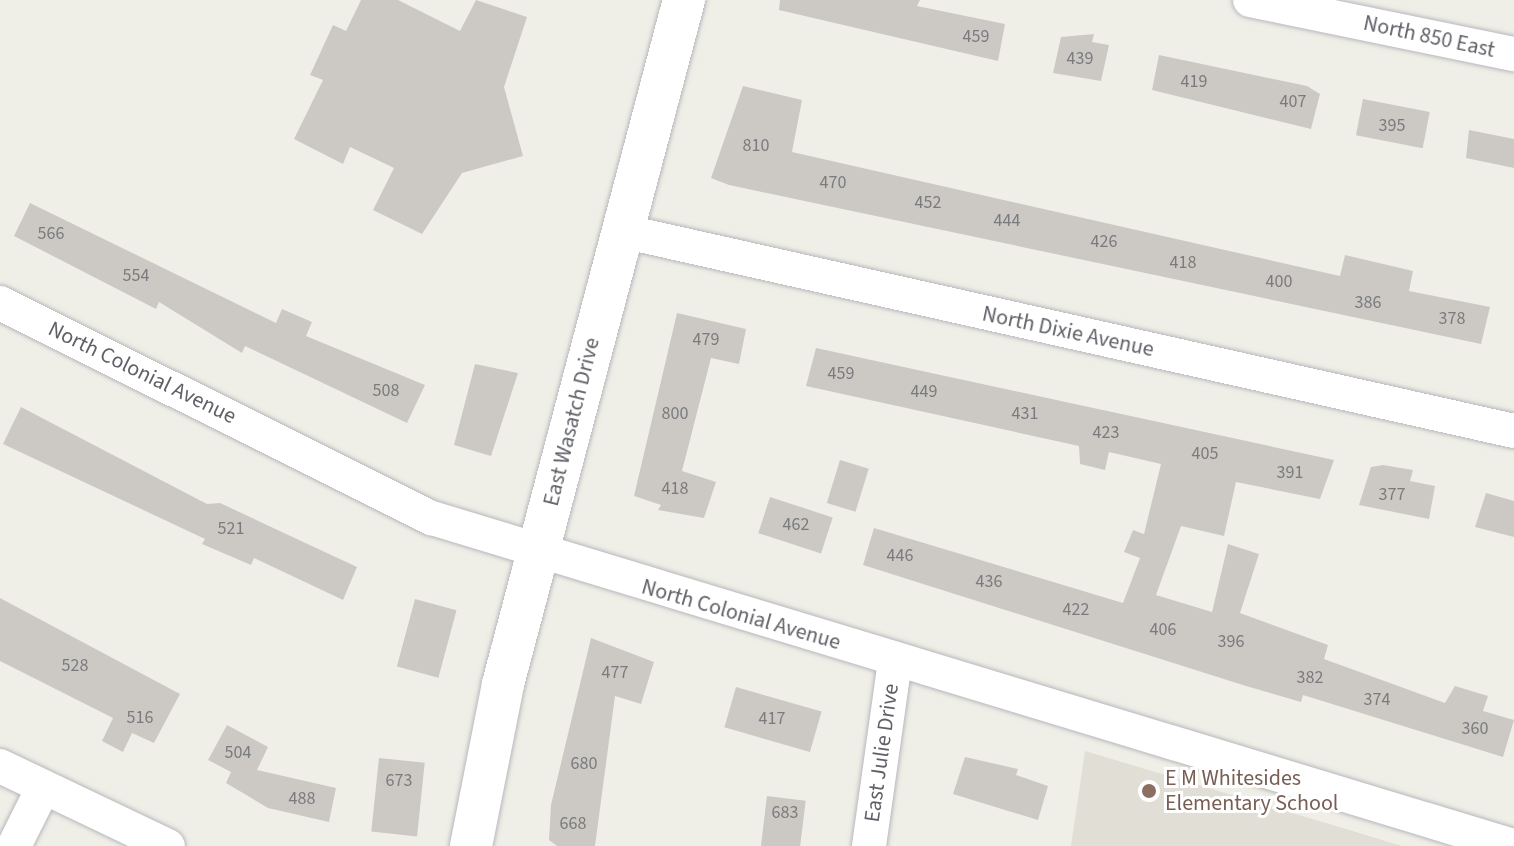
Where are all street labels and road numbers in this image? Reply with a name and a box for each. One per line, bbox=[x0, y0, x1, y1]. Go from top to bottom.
street label: North 850 East bbox=[1361, 10, 1497, 64]
street label: North Dixie Avenue bbox=[980, 301, 1156, 363]
street label: North Colonial Avenue bbox=[44, 316, 240, 430]
street label: East Wasatch Drive bbox=[538, 335, 606, 509]
street label: North Colonial Avenue bbox=[638, 574, 844, 656]
street label: East Julie Drive bbox=[859, 682, 905, 824]

